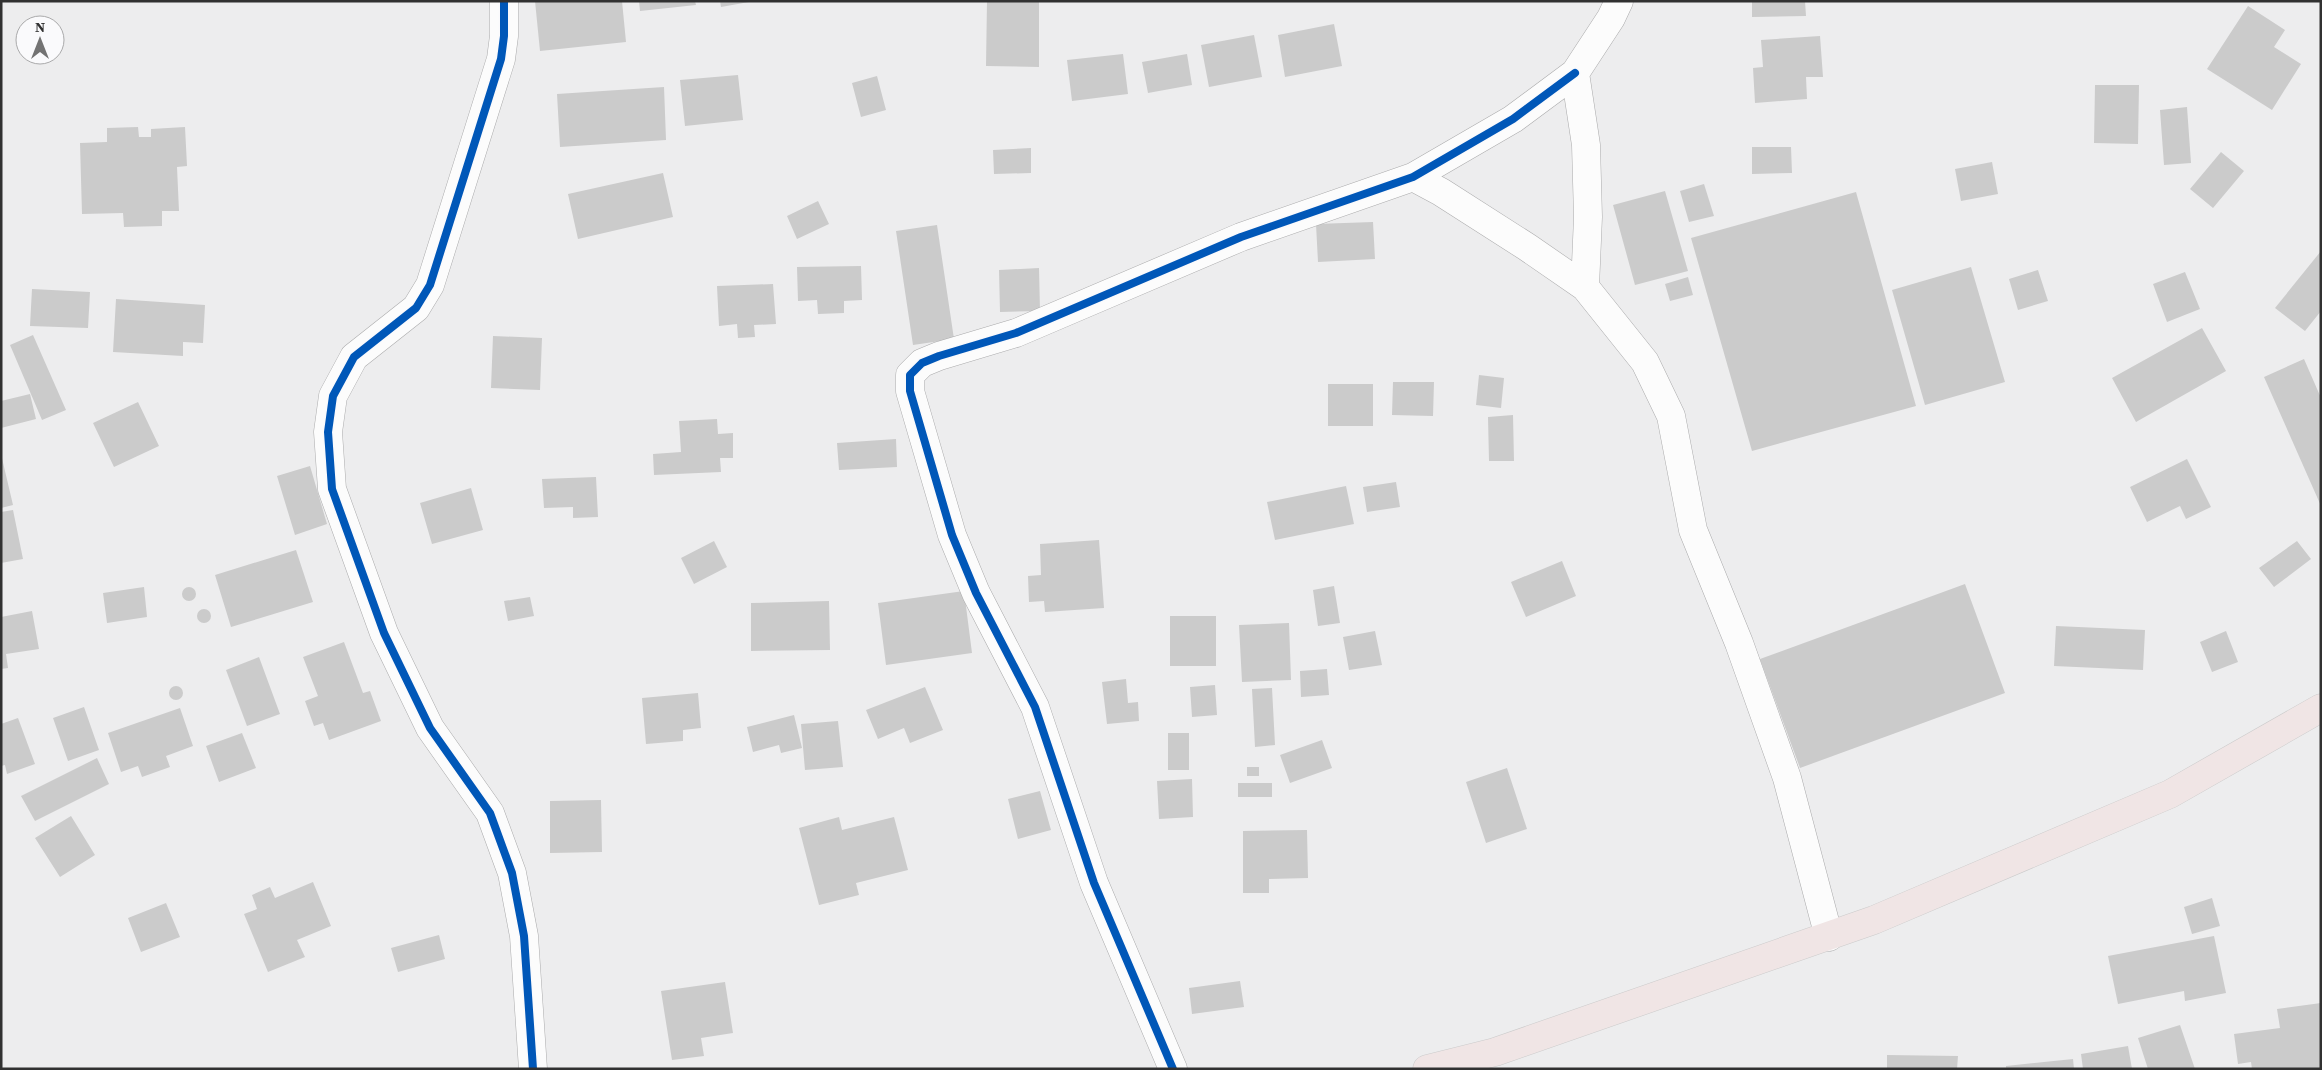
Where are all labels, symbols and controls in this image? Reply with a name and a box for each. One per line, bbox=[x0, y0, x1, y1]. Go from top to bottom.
north arrow bbox=[15, 15, 65, 65]
text: N bbox=[35, 17, 45, 37]

